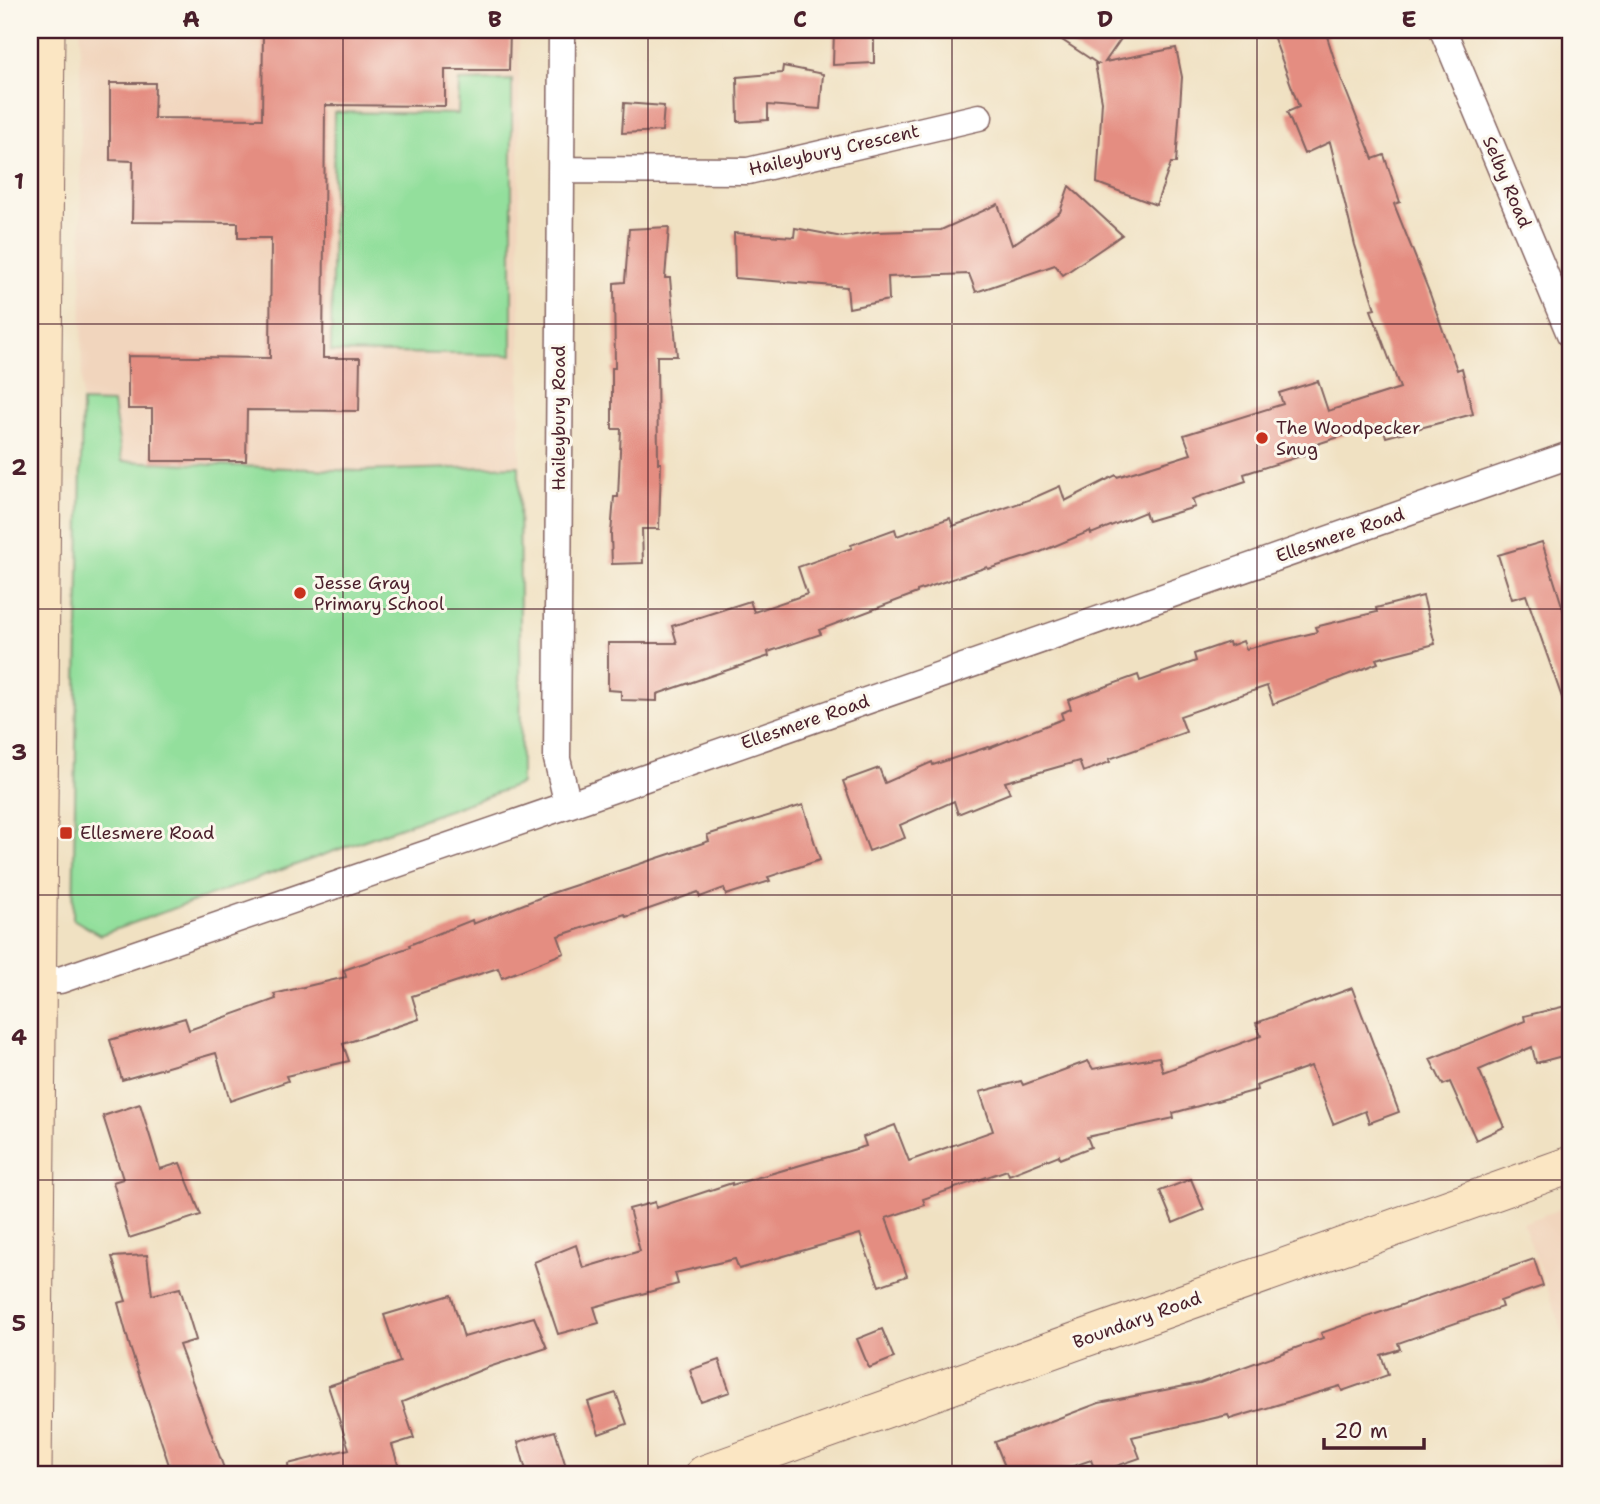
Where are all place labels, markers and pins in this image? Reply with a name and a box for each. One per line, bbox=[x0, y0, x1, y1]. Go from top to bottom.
place label: The Woodpecker Snug bbox=[1276, 416, 1420, 461]
marker: The Woodpecker Snug bbox=[1254, 430, 1270, 446]
place label: Jesse Gray Primary School bbox=[314, 571, 445, 616]
marker: Jesse Gray Primary School bbox=[292, 585, 308, 601]
place label: Ellesmere Road bbox=[80, 821, 214, 845]
marker: Ellesmere Road bbox=[58, 825, 74, 841]

